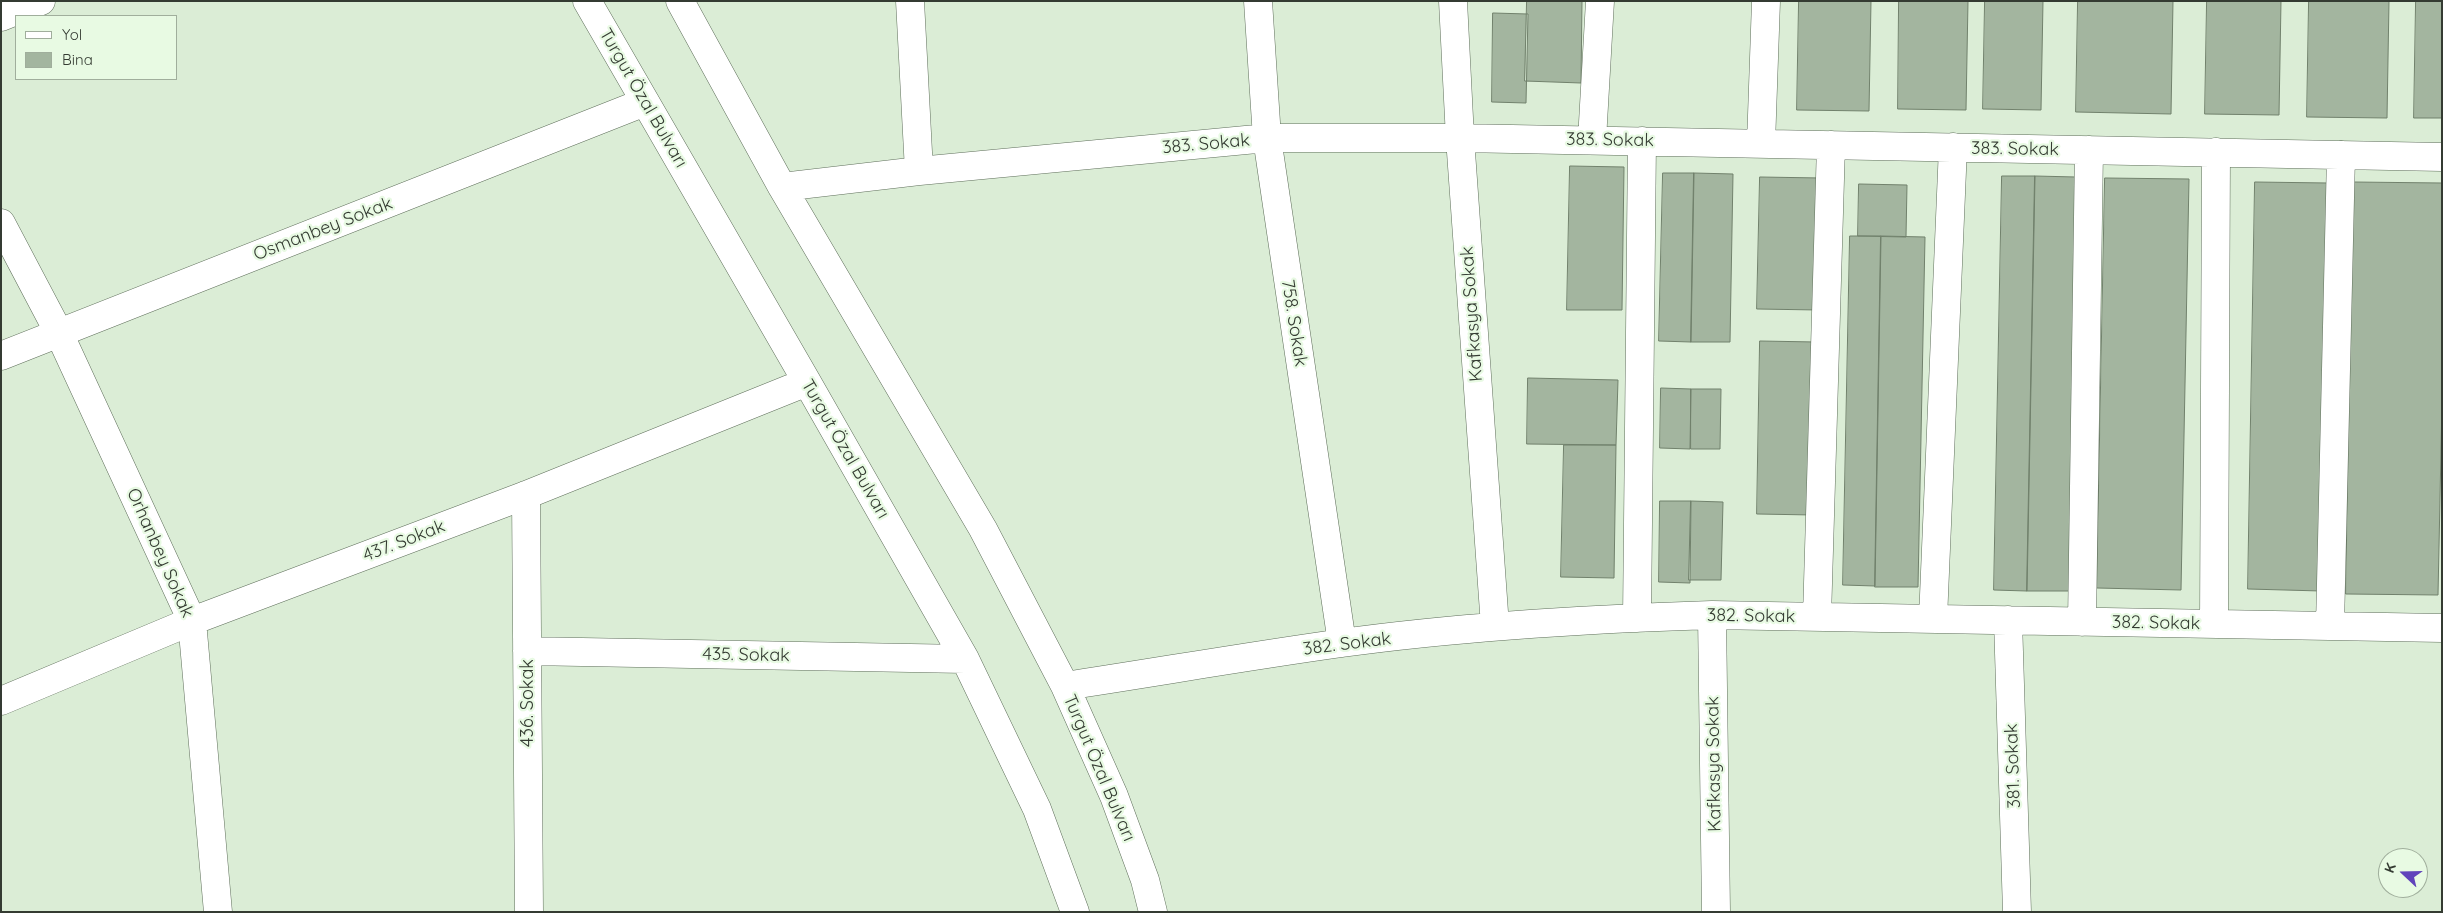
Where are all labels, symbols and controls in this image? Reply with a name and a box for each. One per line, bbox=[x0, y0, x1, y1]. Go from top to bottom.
legend bbox=[15, 15, 178, 80]
text: Yol bbox=[62, 25, 82, 44]
street label: Turgut Özal Bulvarı bbox=[594, 25, 692, 171]
text: Bina bbox=[62, 50, 93, 69]
street label: 383. Sokak bbox=[1566, 128, 1654, 152]
street label: 383. Sokak bbox=[1161, 129, 1251, 159]
street label: 383. Sokak bbox=[1971, 137, 2059, 161]
street label: Osmanbey Sokak bbox=[250, 193, 396, 265]
street label: Kafkasya Sokak bbox=[1456, 246, 1488, 382]
street label: 758. Sokak bbox=[1276, 278, 1312, 368]
street label: Turgut Özal Bulvarı bbox=[796, 376, 894, 522]
street label: Orhanbey Sokak bbox=[122, 485, 198, 621]
street label: 437. Sokak bbox=[360, 515, 448, 567]
street label: 382. Sokak bbox=[1707, 604, 1795, 628]
street label: 382. Sokak bbox=[2112, 611, 2200, 635]
street label: 382. Sokak bbox=[1302, 628, 1392, 660]
street label: 435. Sokak bbox=[702, 643, 790, 667]
street label: 436. Sokak bbox=[517, 659, 539, 747]
street label: Turgut Özal Bulvarı bbox=[1058, 691, 1140, 845]
street label: Kafkasya Sokak bbox=[1702, 696, 1726, 832]
street label: 381. Sokak bbox=[2001, 723, 2025, 809]
north arrow bbox=[2378, 848, 2428, 898]
text: K bbox=[2380, 860, 2400, 875]

